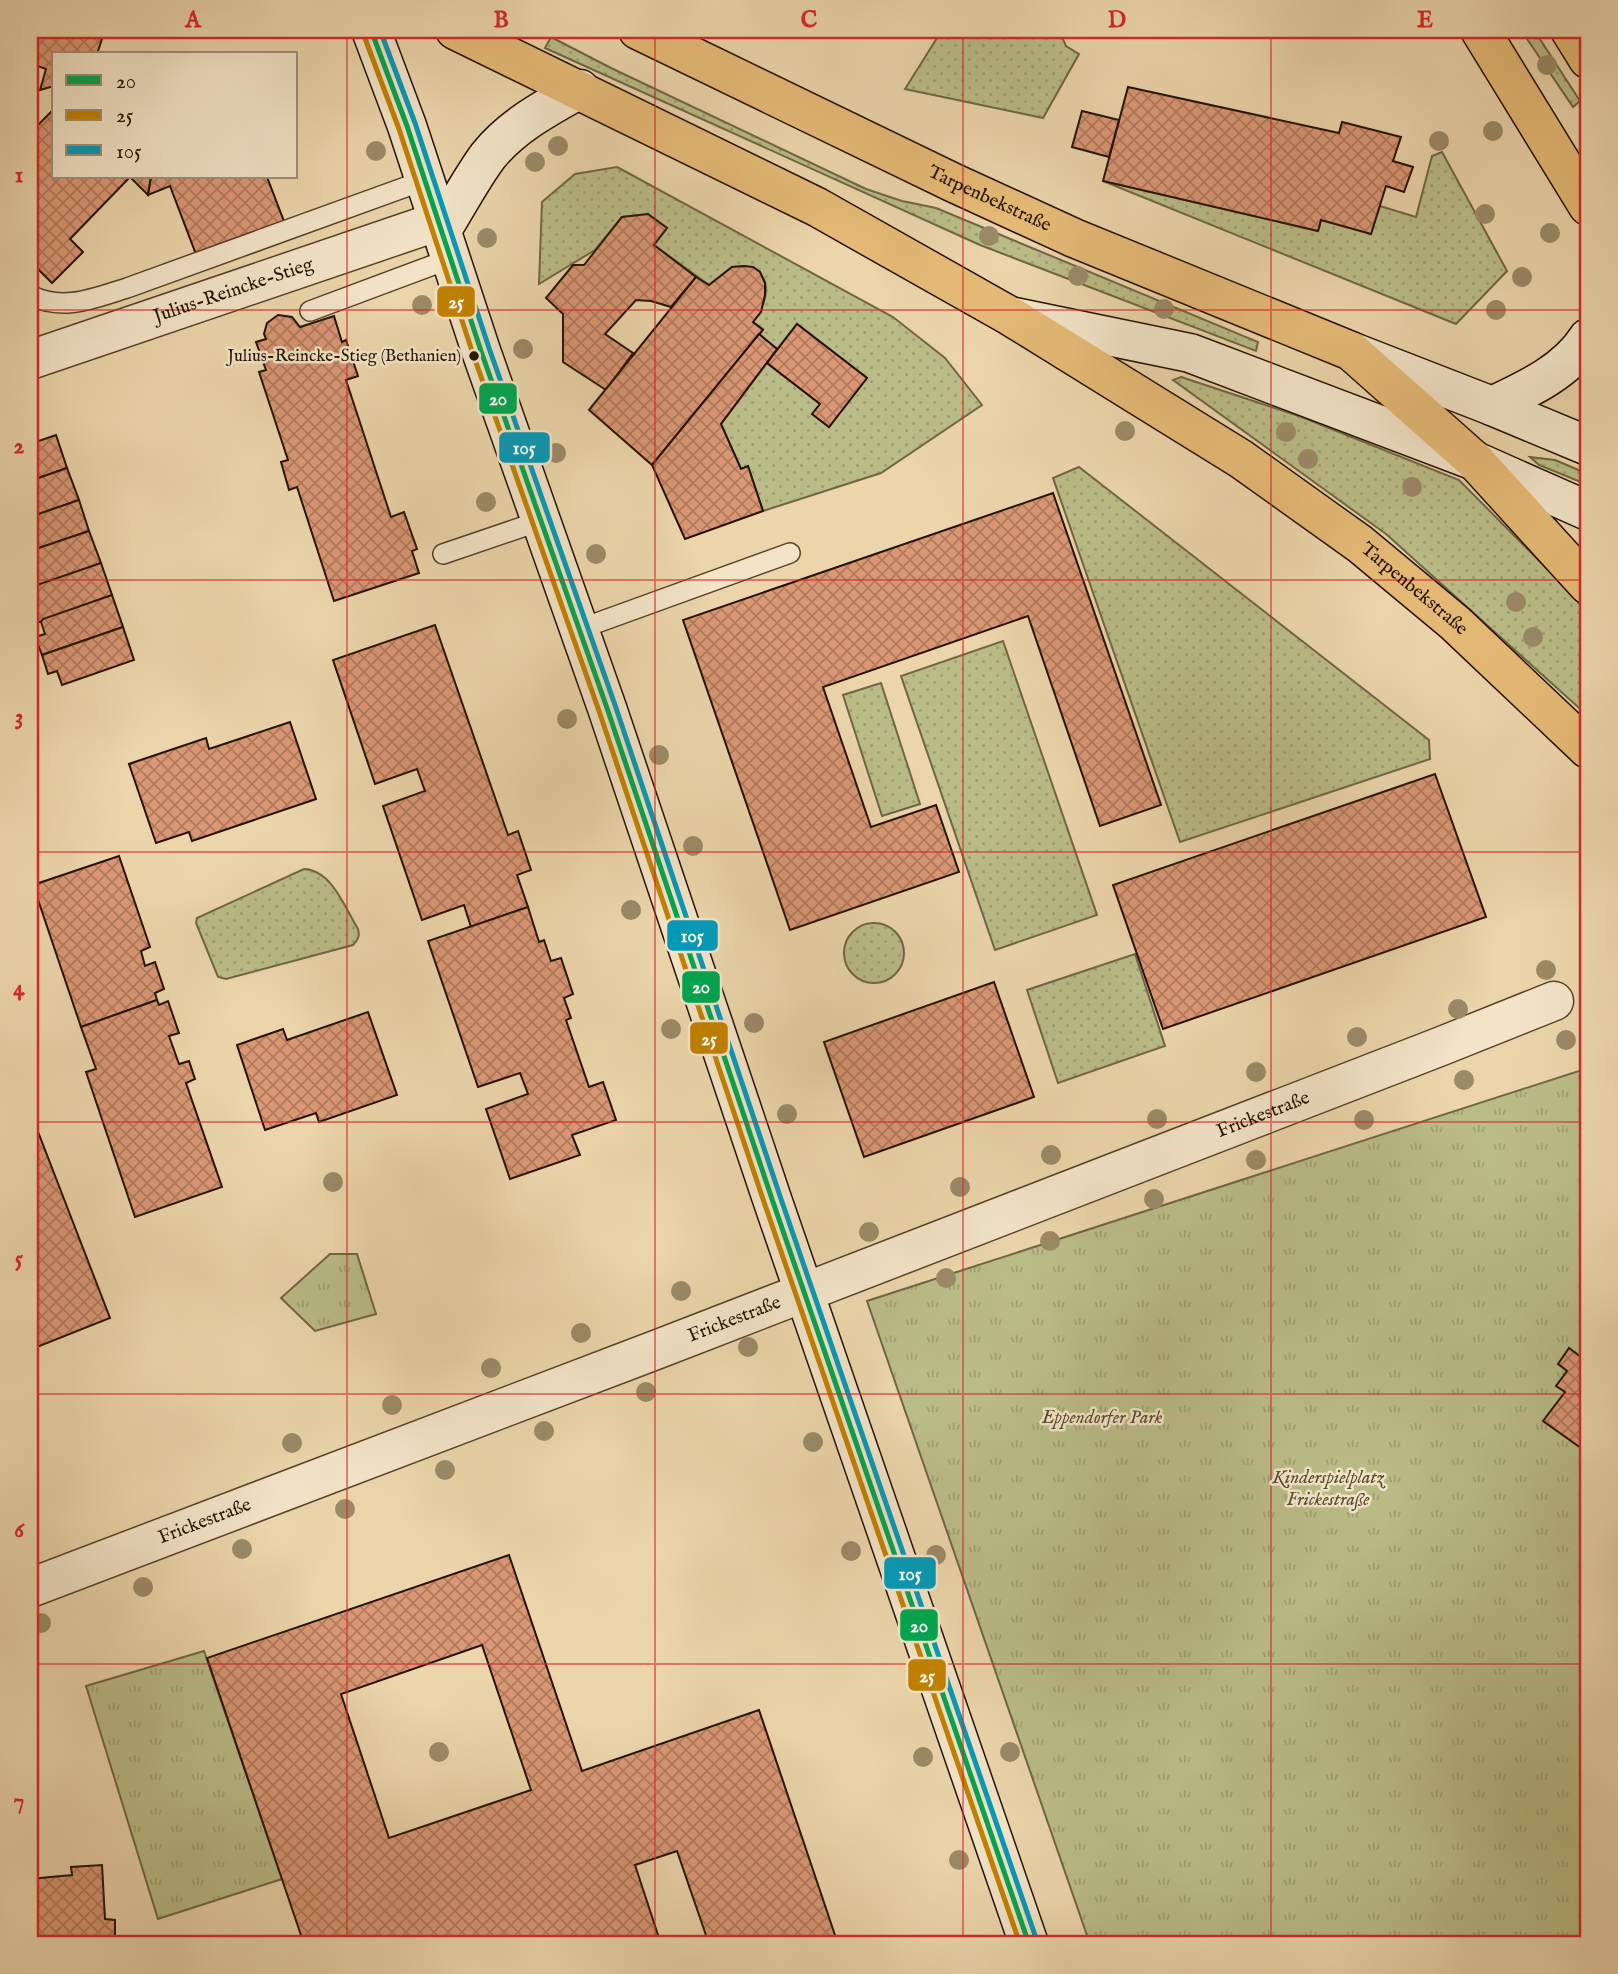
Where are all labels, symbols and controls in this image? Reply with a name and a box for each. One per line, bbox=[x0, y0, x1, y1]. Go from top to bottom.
text: A bbox=[184, 6, 202, 35]
text: B bbox=[493, 6, 509, 35]
text: C bbox=[801, 6, 818, 35]
text: D bbox=[1108, 6, 1126, 35]
text: E bbox=[1417, 6, 1433, 35]
legend bbox=[52, 52, 298, 178]
text: 20 bbox=[116, 69, 136, 96]
text: 25 bbox=[116, 103, 134, 130]
text: 105 bbox=[116, 139, 142, 166]
street label: Tarpenbekstraße bbox=[924, 160, 1055, 238]
text: 1 bbox=[15, 161, 23, 190]
street label: Julius-Reincke-Stieg bbox=[149, 252, 317, 330]
line badge: 25 bbox=[436, 285, 476, 318]
text: 25 bbox=[448, 291, 464, 315]
place label: Julius-Reincke-Stieg (Bethanien) bbox=[226, 346, 461, 367]
marker: Julius-Reincke-Stieg (Bethanien) bbox=[467, 349, 481, 363]
line badge: 20 bbox=[478, 382, 518, 415]
text: 20 bbox=[489, 388, 507, 412]
line badge: 105 bbox=[498, 431, 551, 464]
text: 2 bbox=[14, 432, 25, 461]
text: 105 bbox=[512, 437, 536, 461]
street label: Tarpenbekstraße bbox=[1355, 537, 1473, 641]
text: 3 bbox=[15, 703, 23, 732]
line badge: 105 bbox=[666, 919, 719, 952]
text: 105 bbox=[680, 925, 704, 949]
line badge: 20 bbox=[681, 970, 721, 1004]
text: 4 bbox=[13, 974, 25, 1003]
text: 20 bbox=[692, 976, 710, 1000]
line badge: 25 bbox=[689, 1021, 729, 1055]
text: 25 bbox=[701, 1028, 717, 1052]
street label: Frickestraße bbox=[1213, 1086, 1314, 1144]
text: 5 bbox=[15, 1245, 24, 1274]
street label: Frickestraße bbox=[685, 1291, 785, 1348]
park label: Eppendorfer Park bbox=[1041, 1406, 1163, 1430]
park label: Kinderspielplatz Frickestraße bbox=[1271, 1466, 1386, 1512]
street label: Frickestraße bbox=[155, 1493, 255, 1550]
text: 6 bbox=[14, 1516, 25, 1545]
line badge: 105 bbox=[883, 1556, 937, 1590]
text: 105 bbox=[898, 1563, 922, 1587]
line badge: 20 bbox=[899, 1608, 939, 1642]
text: 20 bbox=[910, 1615, 928, 1639]
line badge: 25 bbox=[907, 1658, 947, 1692]
text: 25 bbox=[919, 1665, 935, 1689]
text: 7 bbox=[14, 1787, 24, 1816]

